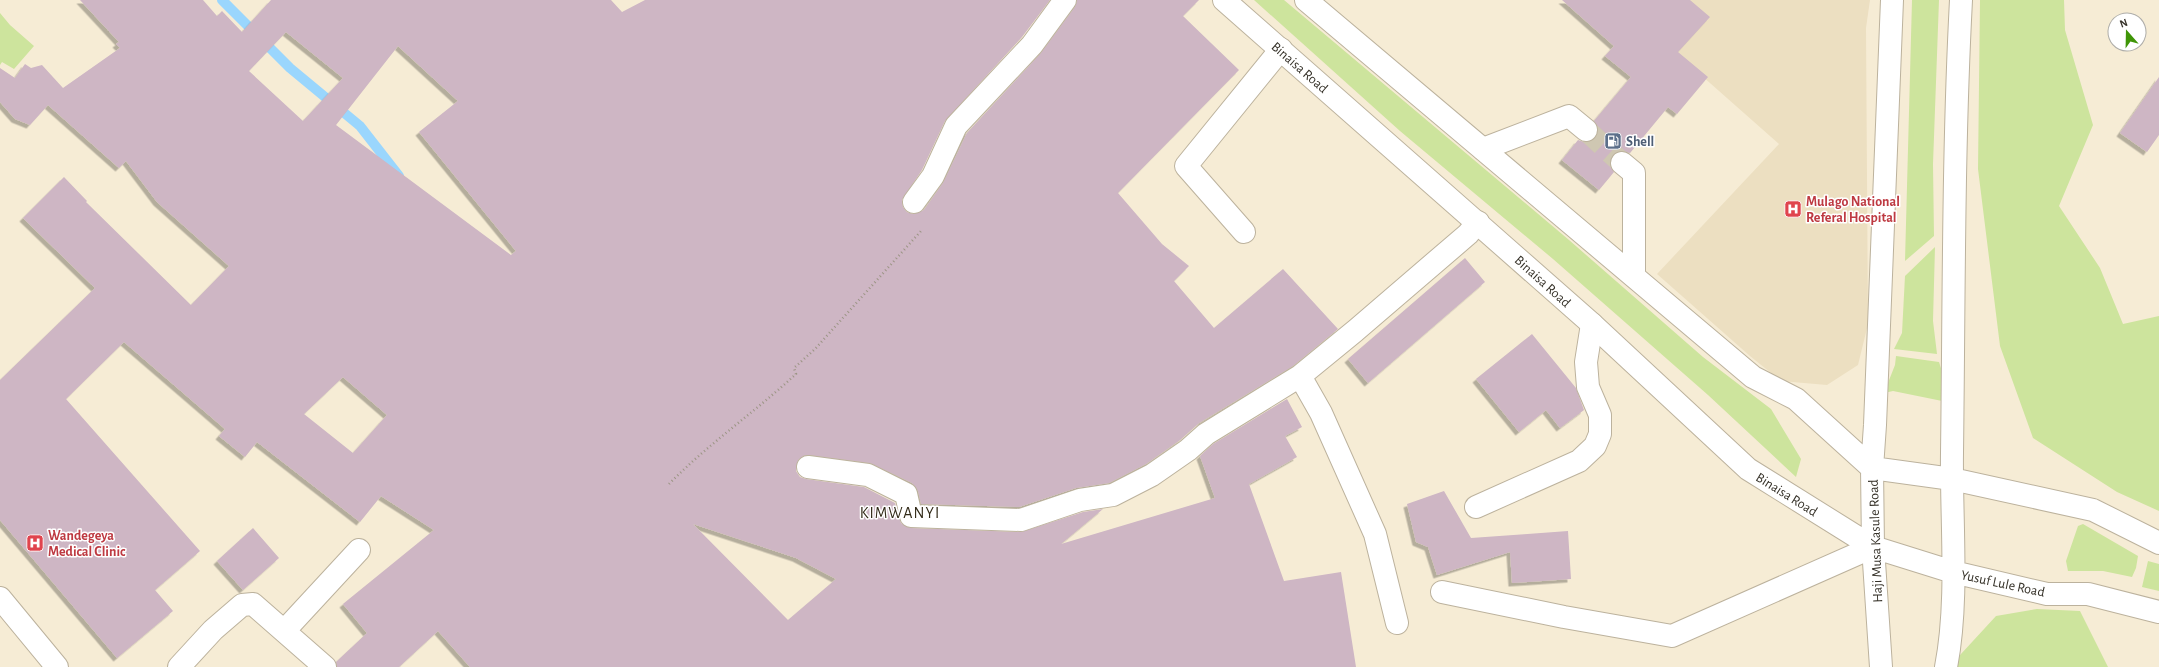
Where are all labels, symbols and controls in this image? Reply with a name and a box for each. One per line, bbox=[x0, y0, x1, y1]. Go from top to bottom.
north arrow bbox=[2107, 12, 2147, 52]
text: N bbox=[2118, 17, 2129, 30]
street label: Binaisa Road bbox=[1268, 40, 1330, 96]
fuel station icon: Shell bbox=[1603, 131, 1623, 151]
place label: Shell bbox=[1626, 135, 1654, 149]
place label: Mulago National Referal Hospital bbox=[1806, 195, 1900, 225]
hospital icon: Mulago National Referal Hospital bbox=[1783, 199, 1803, 219]
street label: Binaisa Road bbox=[1512, 253, 1573, 310]
street label: Binaisa Road bbox=[1753, 470, 1820, 519]
street label: Haji Musa Kasule Road bbox=[1867, 479, 1885, 603]
district label: KIMWANYI bbox=[860, 505, 940, 521]
place label: Wandegeya Medical Clinic bbox=[48, 529, 126, 559]
hospital icon: Wandegeya Medical Clinic bbox=[25, 533, 45, 553]
street label: Yusuf Lule Road bbox=[1960, 568, 2046, 600]

